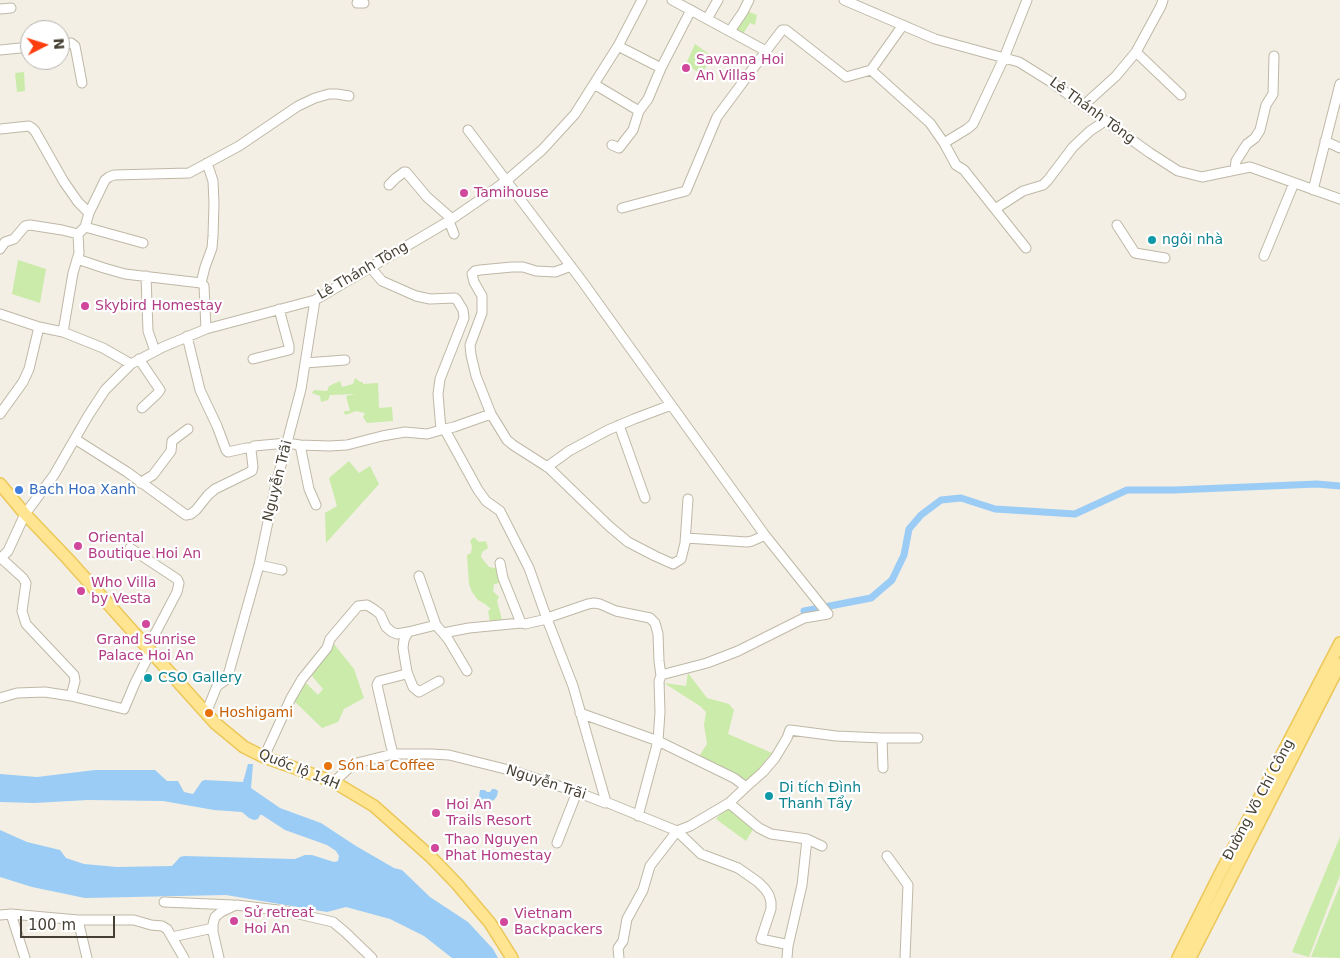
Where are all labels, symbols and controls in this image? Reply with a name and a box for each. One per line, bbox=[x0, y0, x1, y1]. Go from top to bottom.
north arrow bbox=[20, 20, 70, 70]
text: N bbox=[50, 37, 67, 50]
place label: Savanna Hoi An Villas bbox=[696, 52, 784, 84]
marker: Savanna Hoi An Villas bbox=[680, 62, 692, 74]
street label: Lê Thánh Tông bbox=[1046, 74, 1138, 148]
place label: Tamihouse bbox=[474, 185, 549, 201]
marker: Tamihouse bbox=[458, 187, 470, 199]
place label: ngôi nhà bbox=[1162, 232, 1223, 248]
marker: ngôi nhà bbox=[1146, 234, 1158, 246]
street label: Lê Thánh Tông bbox=[315, 238, 411, 304]
place label: Skybird Homestay bbox=[95, 298, 222, 314]
marker: Skybird Homestay bbox=[79, 300, 91, 312]
street label: Nguyễn Trãi bbox=[260, 439, 296, 523]
place label: Bach Hoa Xanh bbox=[29, 482, 136, 498]
marker: Bach Hoa Xanh bbox=[13, 484, 25, 496]
place label: Oriental Boutique Hoi An bbox=[88, 530, 201, 562]
marker: Oriental Boutique Hoi An bbox=[72, 540, 84, 552]
place label: Who Villa by Vesta bbox=[91, 575, 156, 608]
marker: Who Villa by Vesta bbox=[75, 585, 87, 597]
marker: Grand Sunrise Palace Hoi An bbox=[140, 618, 152, 630]
place label: Grand Sunrise Palace Hoi An bbox=[96, 632, 196, 664]
place label: CSO Gallery bbox=[158, 670, 242, 686]
marker: CSO Gallery bbox=[142, 672, 154, 684]
place label: Hoshigami bbox=[219, 705, 293, 721]
marker: Hoshigami bbox=[203, 707, 215, 719]
street label: Đường Võ Chí Công bbox=[1220, 736, 1298, 864]
street label: Quốc lộ 14H bbox=[256, 746, 342, 794]
place label: Són La Coffee bbox=[338, 758, 435, 774]
marker: Són La Coffee bbox=[322, 760, 334, 772]
street label: Nguyễn Trãi bbox=[504, 762, 588, 804]
place label: Di tích Đình Thanh Tẩy bbox=[779, 780, 861, 812]
marker: Di tích Đình Thanh Tẩy bbox=[763, 790, 775, 802]
place label: Hoi An Trails Resort bbox=[446, 797, 531, 830]
marker: Hoi An Trails Resort bbox=[430, 807, 442, 819]
place label: Thao Nguyen Phat Homestay bbox=[445, 832, 552, 864]
marker: Thao Nguyen Phat Homestay bbox=[429, 842, 441, 854]
place label: Sử retreat Hoi An bbox=[244, 905, 314, 938]
scale bar bbox=[22, 906, 118, 938]
place label: Vietnam Backpackers bbox=[514, 906, 602, 939]
marker: Sử retreat Hoi An bbox=[228, 915, 240, 927]
text: 100 m bbox=[28, 916, 76, 934]
marker: Vietnam Backpackers bbox=[498, 916, 510, 928]

